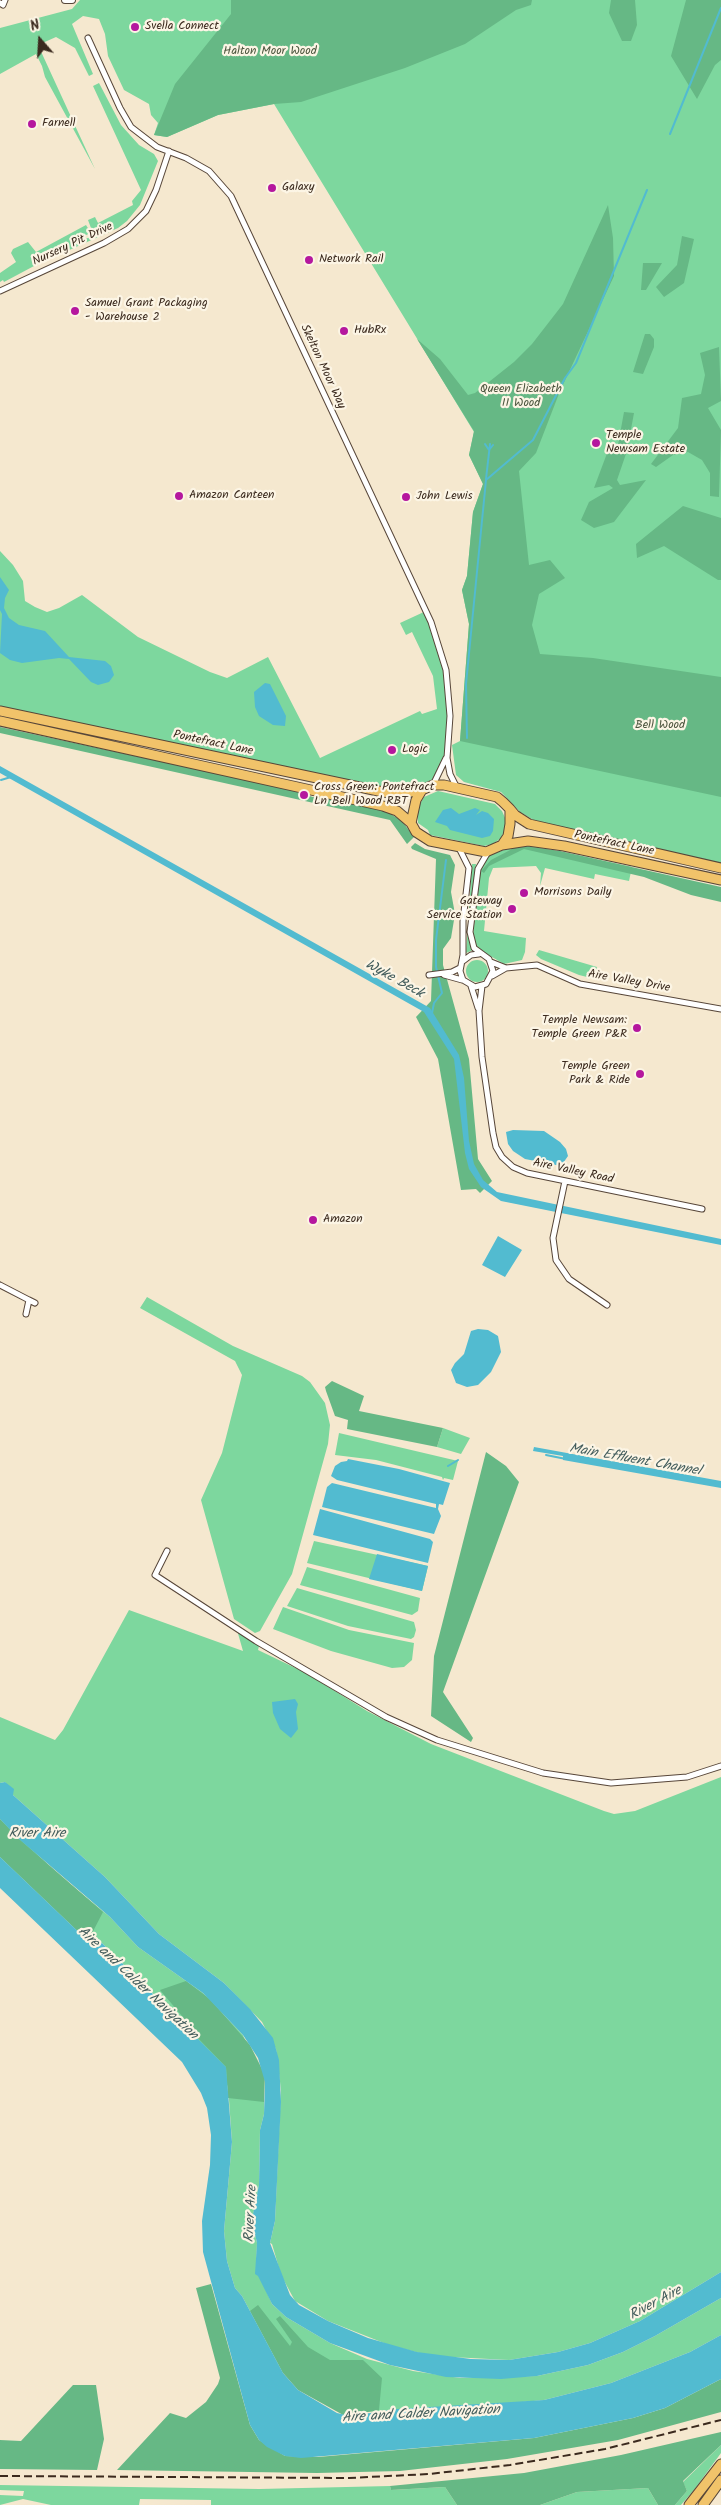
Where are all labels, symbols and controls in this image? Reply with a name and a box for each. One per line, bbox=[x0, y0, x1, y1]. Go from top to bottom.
text: N bbox=[27, 14, 43, 38]
north arrow bbox=[15, 15, 65, 65]
place label: Svella Connect bbox=[145, 20, 219, 34]
marker: Svella Connect bbox=[129, 21, 141, 33]
park label: Halton Moor Wood bbox=[223, 45, 317, 59]
place label: Farnell bbox=[42, 117, 76, 131]
marker: Farnell bbox=[26, 118, 38, 130]
place label: Galaxy bbox=[282, 181, 314, 195]
marker: Galaxy bbox=[266, 182, 278, 194]
street label: Nursery Pit Drive bbox=[31, 220, 115, 270]
place label: Network Rail bbox=[319, 253, 384, 267]
marker: Network Rail bbox=[303, 254, 315, 266]
place label: Samuel Grant Packaging - Warehouse 2 bbox=[85, 297, 208, 325]
marker: Samuel Grant Packaging - Warehouse 2 bbox=[69, 305, 81, 317]
street label: Skelton Moor Way bbox=[296, 323, 348, 411]
place label: HubRx bbox=[354, 324, 386, 338]
marker: HubRx bbox=[338, 325, 350, 337]
park label: Queen Elizabeth II Wood bbox=[480, 383, 562, 411]
place label: Temple Newsam Estate bbox=[606, 429, 685, 457]
marker: Temple Newsam Estate bbox=[590, 437, 602, 449]
place label: Amazon Canteen bbox=[189, 489, 274, 503]
marker: Amazon Canteen bbox=[173, 490, 185, 502]
place label: John Lewis bbox=[416, 490, 473, 504]
marker: John Lewis bbox=[400, 491, 412, 503]
park label: Bell Wood bbox=[635, 719, 685, 733]
street label: Pontefract Lane bbox=[172, 729, 254, 759]
place label: Logic bbox=[402, 743, 428, 757]
marker: Logic bbox=[386, 744, 398, 756]
place label: Cross Green: Pontefract Ln Bell Wood RBT bbox=[314, 781, 434, 809]
marker: Cross Green: Pontefract Ln Bell Wood RBT bbox=[298, 789, 310, 801]
street label: Pontefract Lane bbox=[573, 829, 655, 859]
place label: Morrisons Daily bbox=[534, 886, 611, 900]
marker: Morrisons Daily bbox=[518, 887, 530, 899]
place label: Gateway Service Station bbox=[427, 895, 502, 923]
marker: Gateway Service Station bbox=[506, 903, 518, 915]
water label: Wyke Beck bbox=[362, 957, 426, 1003]
street label: Aire Valley Drive bbox=[587, 968, 671, 996]
place label: Temple Newsam: Temple Green P&R bbox=[531, 1014, 627, 1042]
marker: Temple Newsam: Temple Green P&R bbox=[631, 1022, 643, 1034]
place label: Temple Green Park & Ride bbox=[561, 1060, 630, 1088]
marker: Temple Green Park & Ride bbox=[634, 1068, 646, 1080]
street label: Aire Valley Road bbox=[531, 1156, 615, 1188]
place label: Amazon bbox=[323, 1213, 363, 1227]
marker: Amazon bbox=[307, 1214, 319, 1226]
water label: Main Effluent Channel bbox=[568, 1441, 702, 1481]
water label: River Aire bbox=[9, 1827, 65, 1843]
water label: Aire and Calder Navigation bbox=[73, 1924, 201, 2044]
water label: River Aire bbox=[242, 2185, 262, 2243]
water label: River Aire bbox=[627, 2283, 685, 2325]
water label: Aire and Calder Navigation bbox=[342, 2402, 500, 2428]

